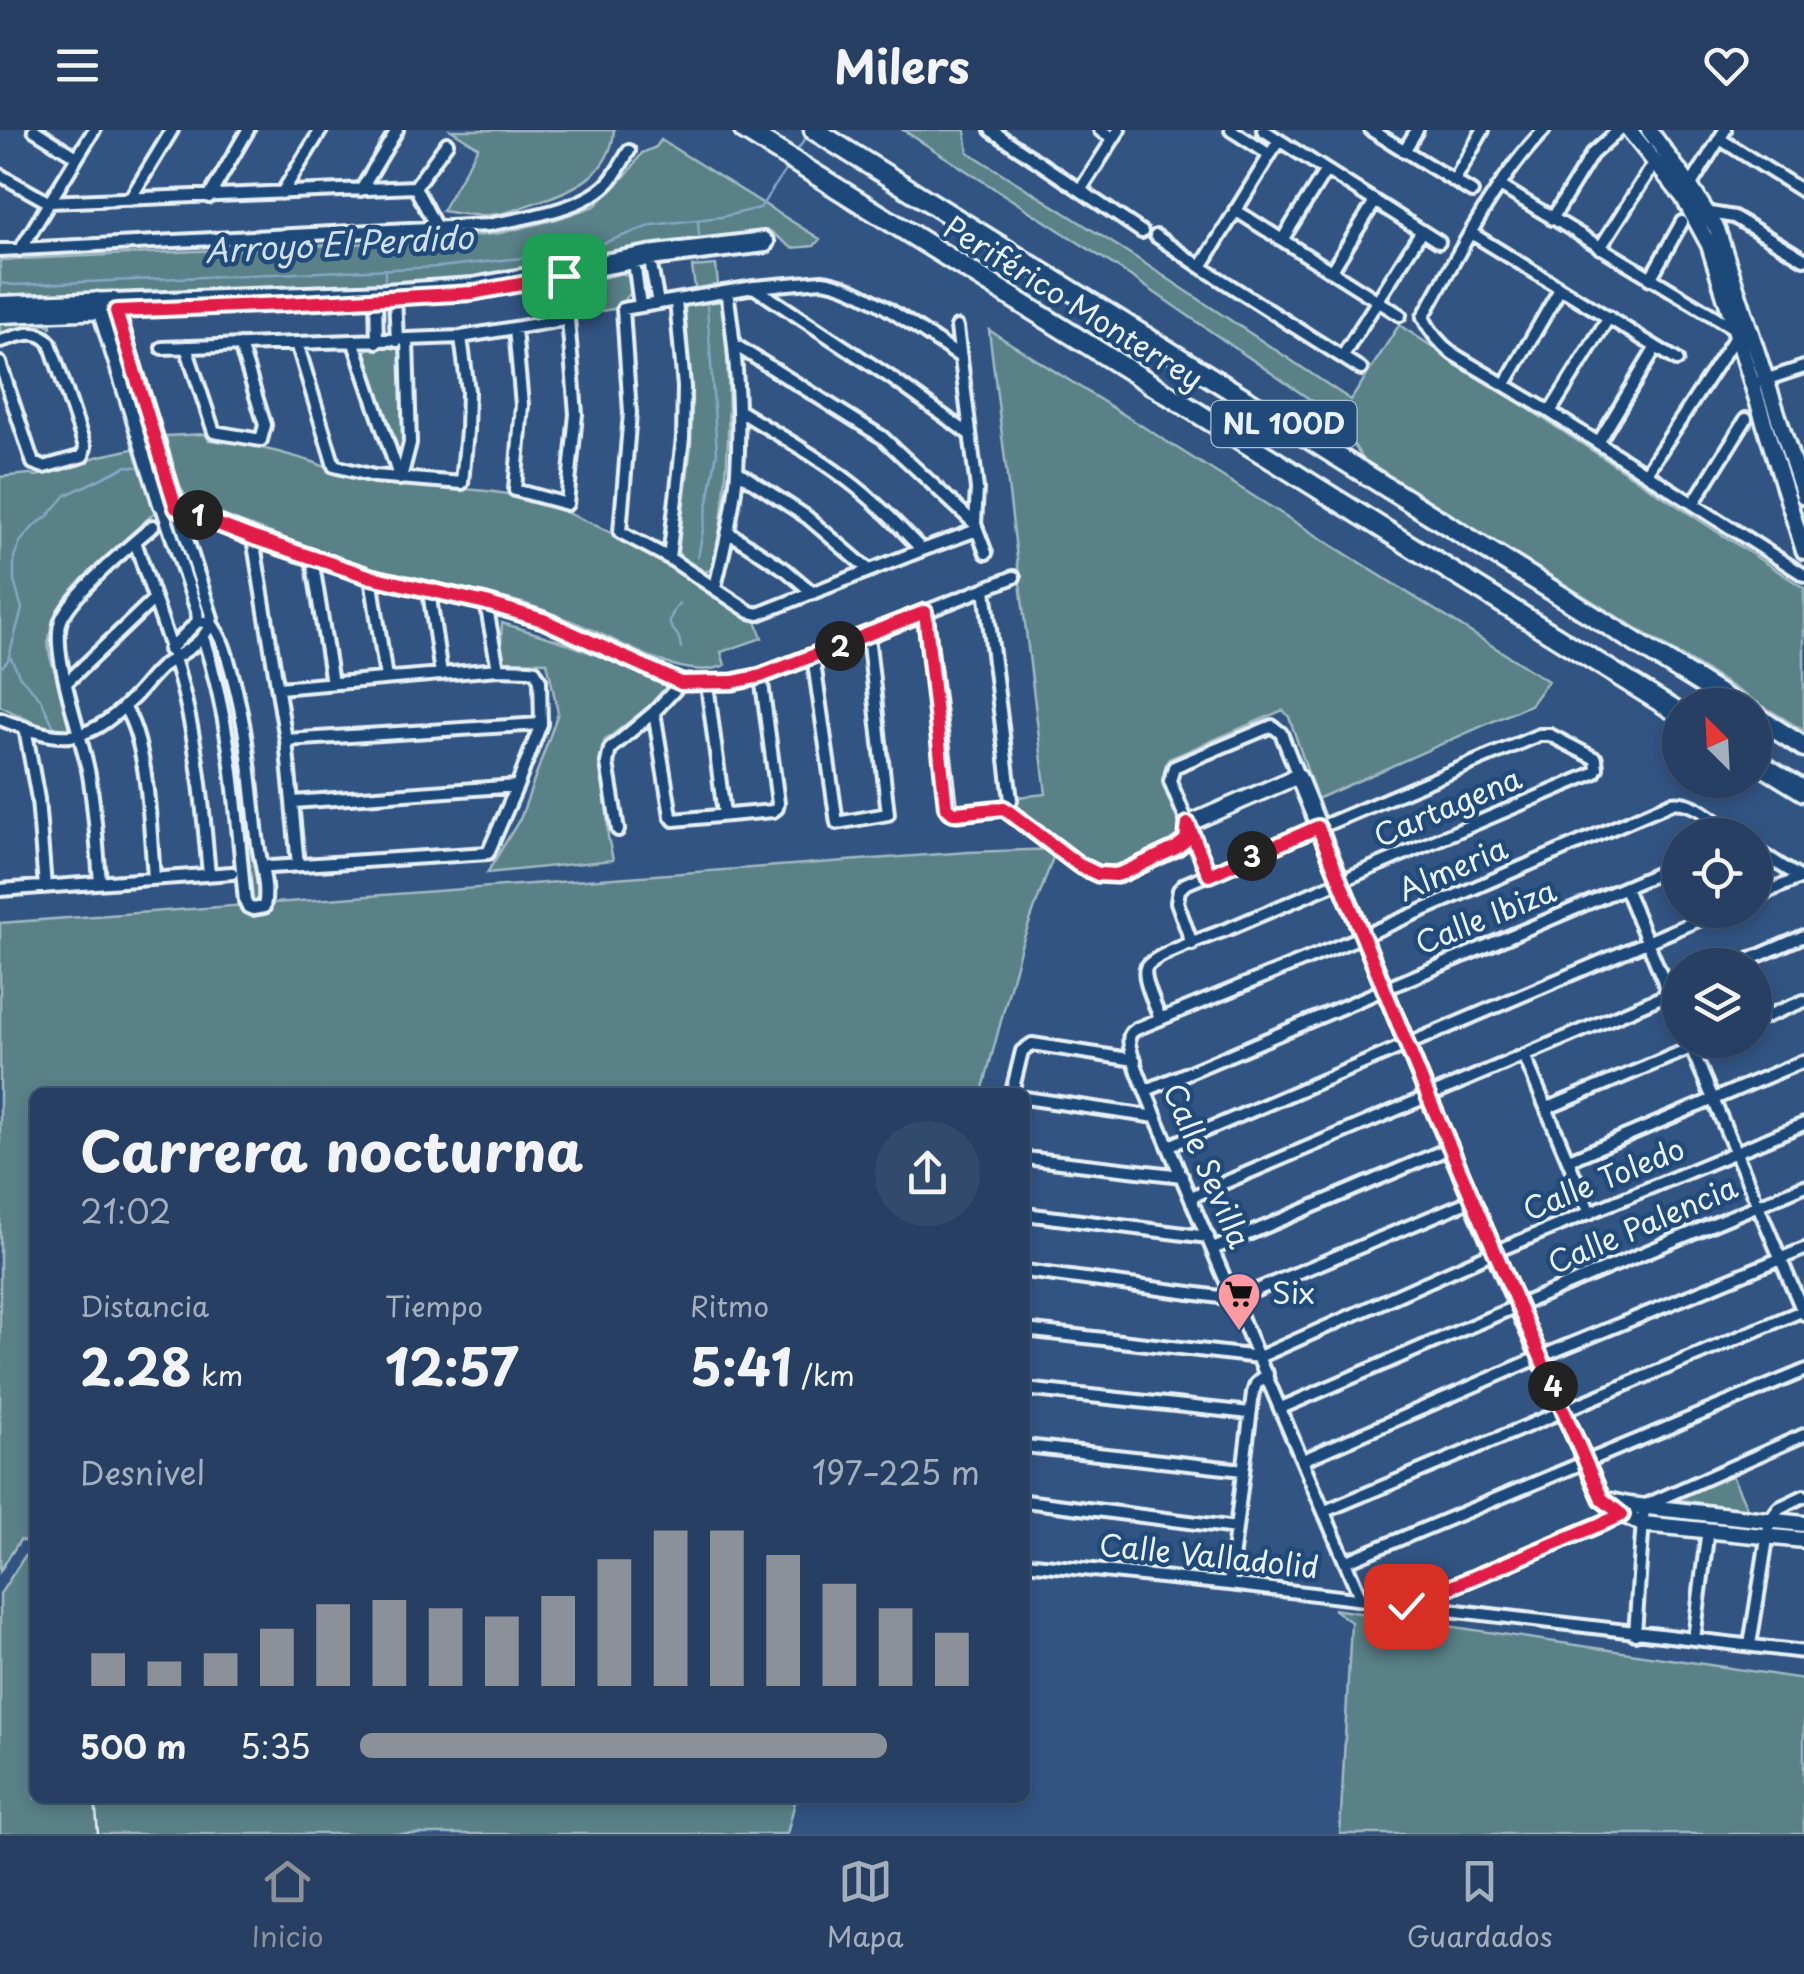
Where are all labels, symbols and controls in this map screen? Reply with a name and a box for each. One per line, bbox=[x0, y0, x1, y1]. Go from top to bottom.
text: Milers bbox=[834, 31, 970, 99]
icon: menu bbox=[50, 38, 105, 93]
icon: heart bbox=[1699, 38, 1754, 93]
street label: Periférico Monterrey bbox=[936, 204, 1213, 400]
water label: Arroyo El Perdido bbox=[204, 212, 475, 274]
pin bbox=[522, 234, 607, 319]
icon: arrive bbox=[537, 249, 592, 304]
road number: NL 100D bbox=[1212, 401, 1356, 447]
pin: 1 bbox=[173, 490, 223, 540]
text: 1 bbox=[191, 493, 205, 536]
pin: 2 bbox=[815, 621, 865, 671]
text: 2 bbox=[830, 624, 850, 667]
north arrow bbox=[1662, 688, 1772, 798]
map controls bbox=[1662, 688, 1772, 1058]
street label: Cartagena bbox=[1366, 754, 1528, 857]
button: locate bbox=[1662, 818, 1772, 928]
street label: Almeria bbox=[1390, 824, 1514, 911]
pin: 3 bbox=[1227, 831, 1277, 881]
text: 3 bbox=[1243, 834, 1261, 877]
street label: Calle Ibiza bbox=[1408, 867, 1562, 964]
button: layers bbox=[1662, 948, 1772, 1058]
street label: Calle Sevilla bbox=[1153, 1076, 1263, 1255]
text: Carrera nocturna bbox=[80, 1108, 583, 1191]
button: share bbox=[875, 1121, 980, 1226]
street label: Calle Toledo bbox=[1515, 1125, 1691, 1231]
street label: Calle Palencia bbox=[1540, 1163, 1745, 1284]
text: 21:02 bbox=[80, 1187, 171, 1235]
place label: Six bbox=[1272, 1269, 1315, 1314]
supermarket icon: Six bbox=[1216, 1271, 1262, 1332]
text: Distancia bbox=[80, 1284, 209, 1327]
text: Tiempo bbox=[385, 1284, 483, 1327]
text: Ritmo bbox=[690, 1284, 769, 1327]
text: 2.28 bbox=[80, 1327, 192, 1403]
text: 12:57 bbox=[385, 1327, 519, 1403]
text: 5:41 bbox=[690, 1327, 792, 1403]
text: km bbox=[192, 1353, 243, 1396]
text: /km bbox=[792, 1353, 855, 1396]
pin: 4 bbox=[1528, 1361, 1578, 1411]
text: 4 bbox=[1543, 1364, 1563, 1407]
text: Desnivel bbox=[80, 1448, 205, 1496]
text: 197–225 m bbox=[812, 1448, 980, 1496]
street label: Calle Valladolid bbox=[1097, 1521, 1321, 1588]
pin bbox=[1364, 1564, 1449, 1649]
icon: check bbox=[1379, 1579, 1434, 1634]
text: 500 m bbox=[80, 1722, 186, 1770]
text: 5:35 bbox=[240, 1722, 311, 1770]
tab: Inicio bbox=[252, 1854, 324, 1957]
tab: Mapa bbox=[827, 1854, 904, 1957]
tab: Guardados bbox=[1407, 1854, 1552, 1957]

